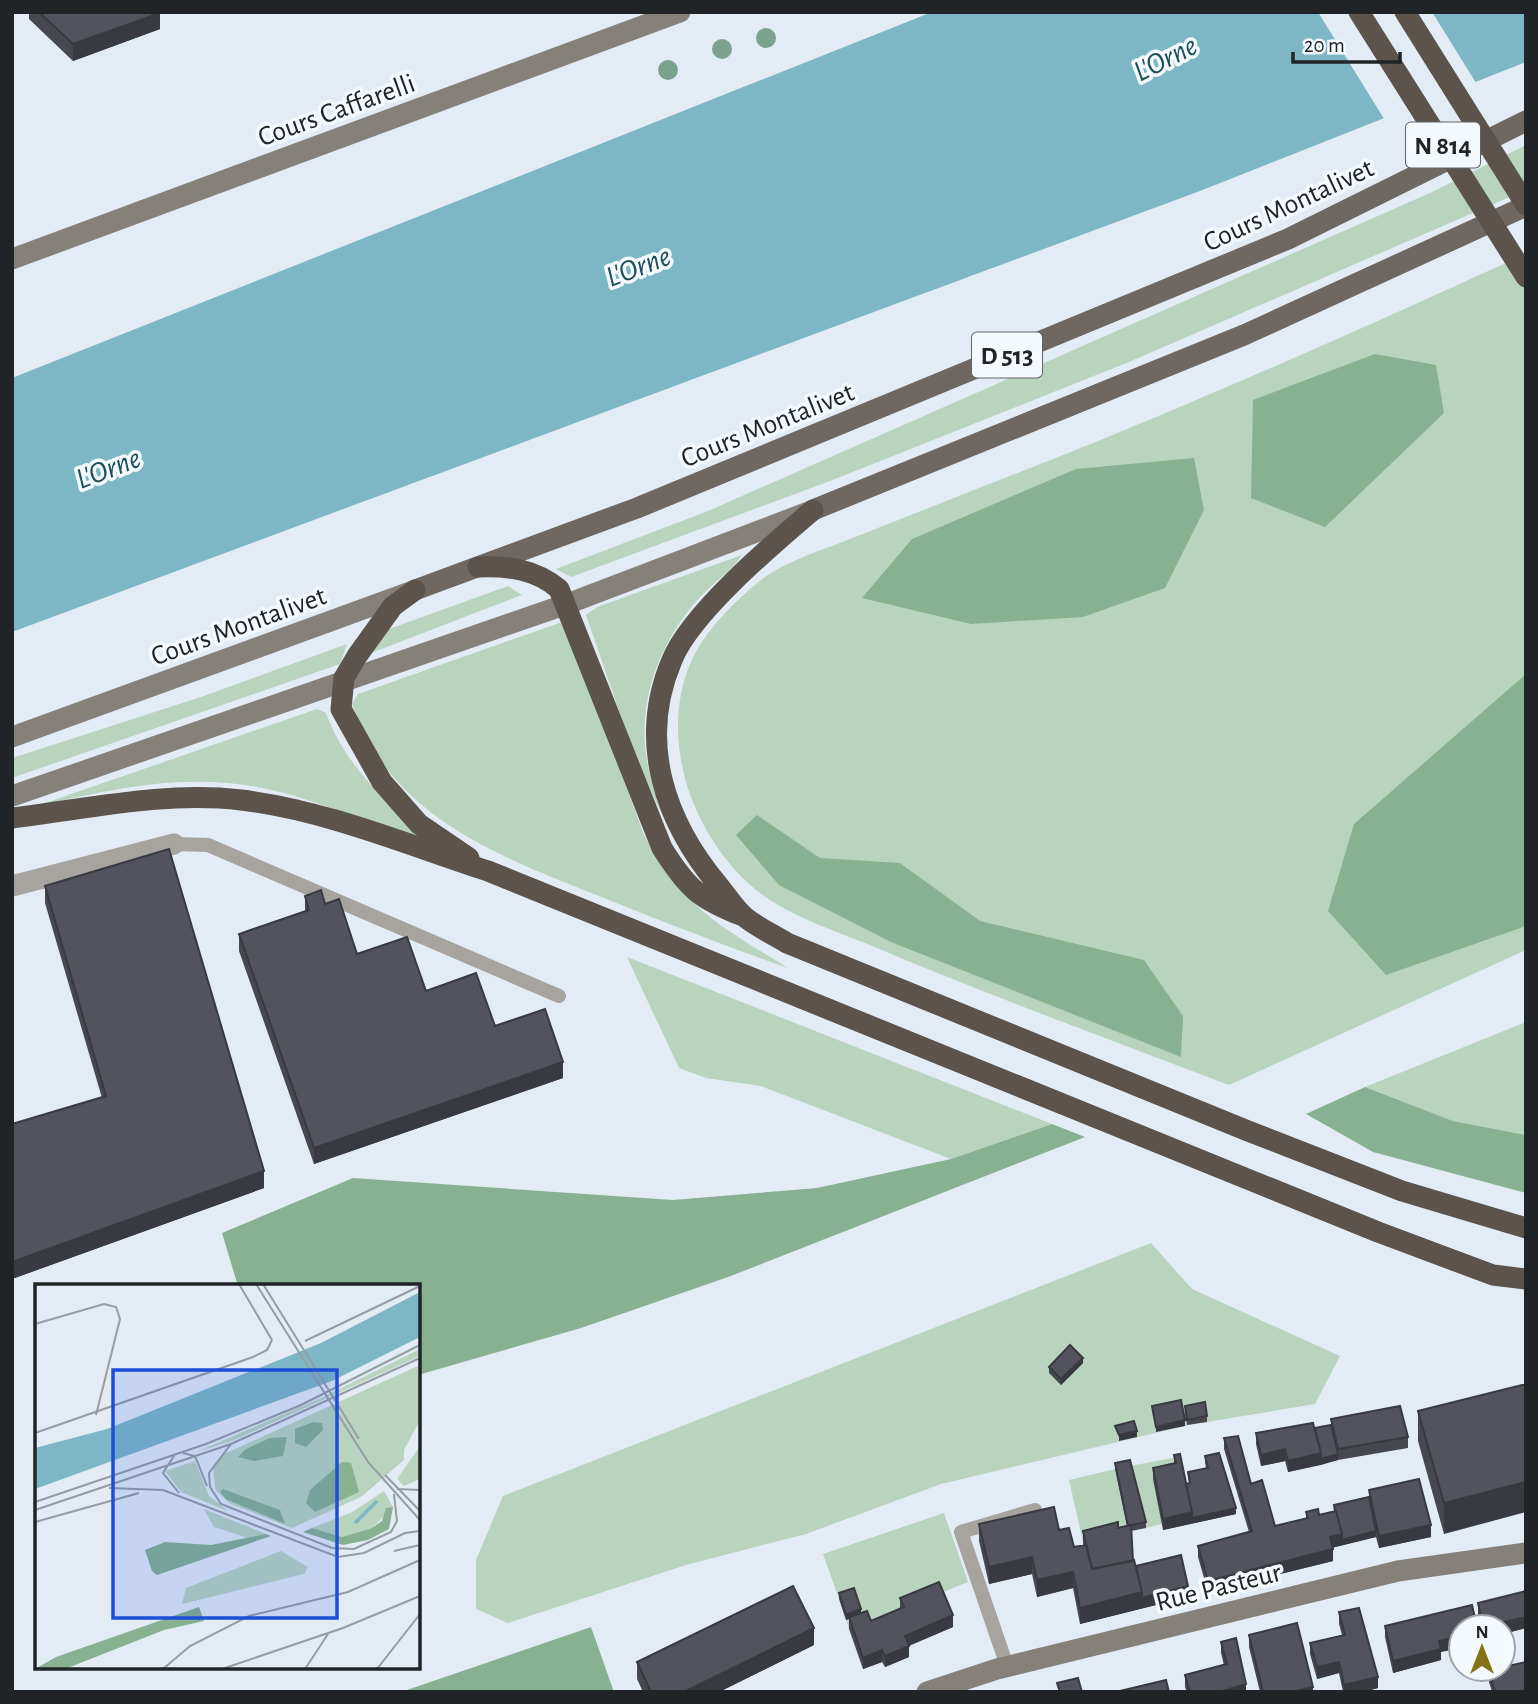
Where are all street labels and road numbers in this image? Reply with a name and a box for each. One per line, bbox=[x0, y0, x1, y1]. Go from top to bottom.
street label: Cours Caffarelli bbox=[254, 70, 419, 152]
road number: N 814 bbox=[1406, 122, 1480, 168]
street label: Cours Montalivet bbox=[1200, 154, 1378, 257]
road number: D 513 bbox=[972, 332, 1042, 378]
street label: Cours Montalivet bbox=[677, 378, 858, 473]
street label: Cours Montalivet bbox=[147, 582, 330, 672]
street label: Rue Pasteur bbox=[1153, 1559, 1284, 1617]

